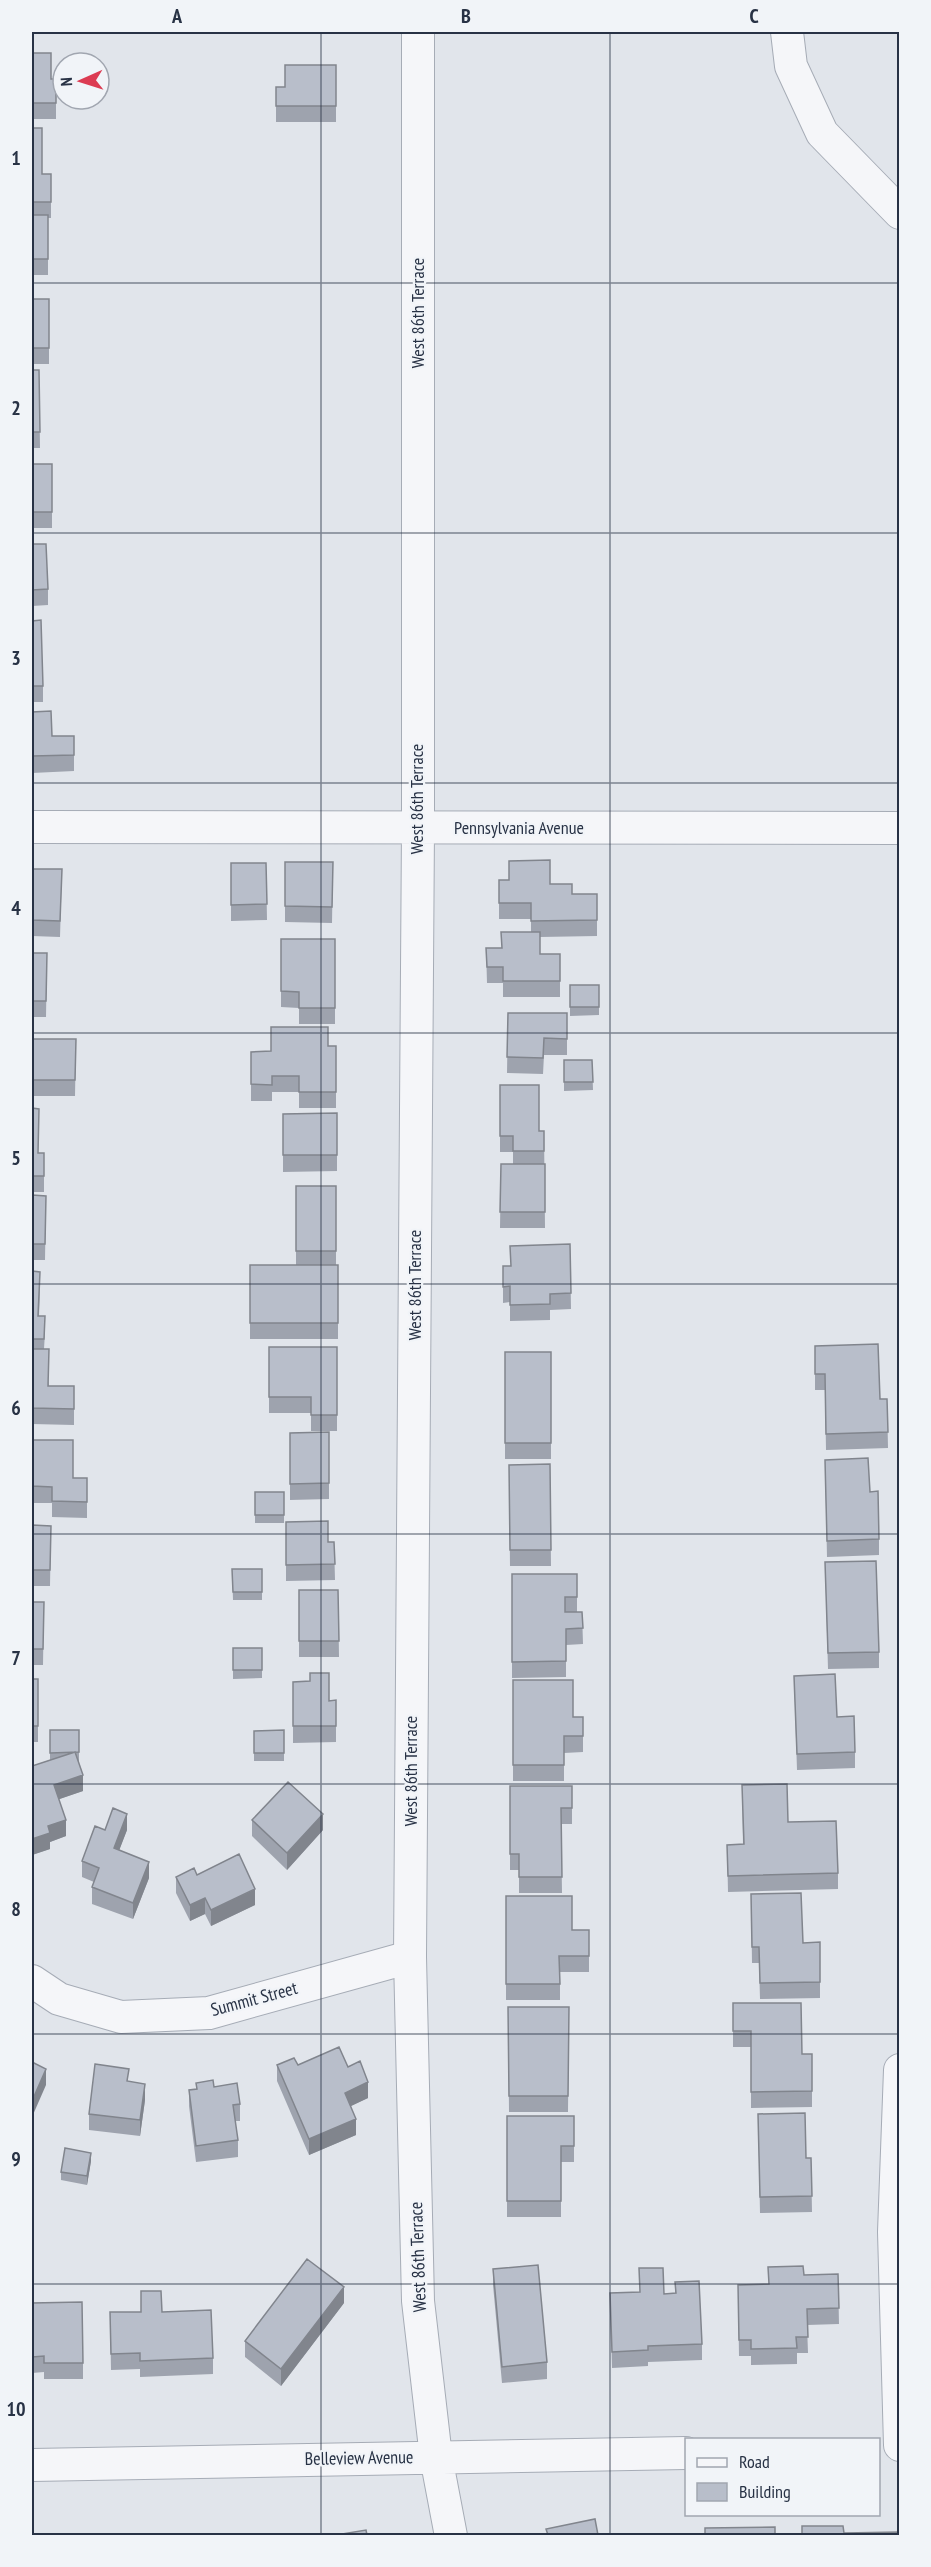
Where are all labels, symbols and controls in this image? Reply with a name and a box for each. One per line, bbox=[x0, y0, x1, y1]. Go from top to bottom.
text: A bbox=[171, 3, 183, 29]
text: B bbox=[461, 3, 471, 29]
text: C bbox=[749, 3, 759, 29]
north arrow bbox=[51, 51, 111, 111]
text: N bbox=[56, 77, 76, 87]
text: 1 bbox=[11, 145, 21, 171]
street label: West 86th Terrace bbox=[406, 258, 429, 368]
text: 2 bbox=[11, 395, 21, 421]
text: 3 bbox=[11, 645, 21, 671]
street label: West 86th Terrace bbox=[405, 744, 428, 854]
street label: Pennsylvania Avenue bbox=[454, 816, 584, 839]
text: 4 bbox=[11, 895, 21, 921]
text: 5 bbox=[11, 1145, 21, 1171]
street label: West 86th Terrace bbox=[403, 1230, 426, 1340]
text: 6 bbox=[11, 1395, 21, 1421]
text: 7 bbox=[11, 1645, 21, 1671]
street label: West 86th Terrace bbox=[399, 1716, 422, 1826]
text: 8 bbox=[11, 1896, 21, 1922]
street label: Summit Street bbox=[208, 1976, 300, 2021]
text: 9 bbox=[11, 2146, 21, 2172]
street label: West 86th Terrace bbox=[404, 2201, 431, 2313]
text: 10 bbox=[6, 2396, 26, 2422]
legend bbox=[685, 2438, 880, 2516]
street label: Belleview Avenue bbox=[304, 2445, 414, 2470]
text: Road bbox=[739, 2450, 770, 2473]
text: Building bbox=[739, 2480, 791, 2503]

